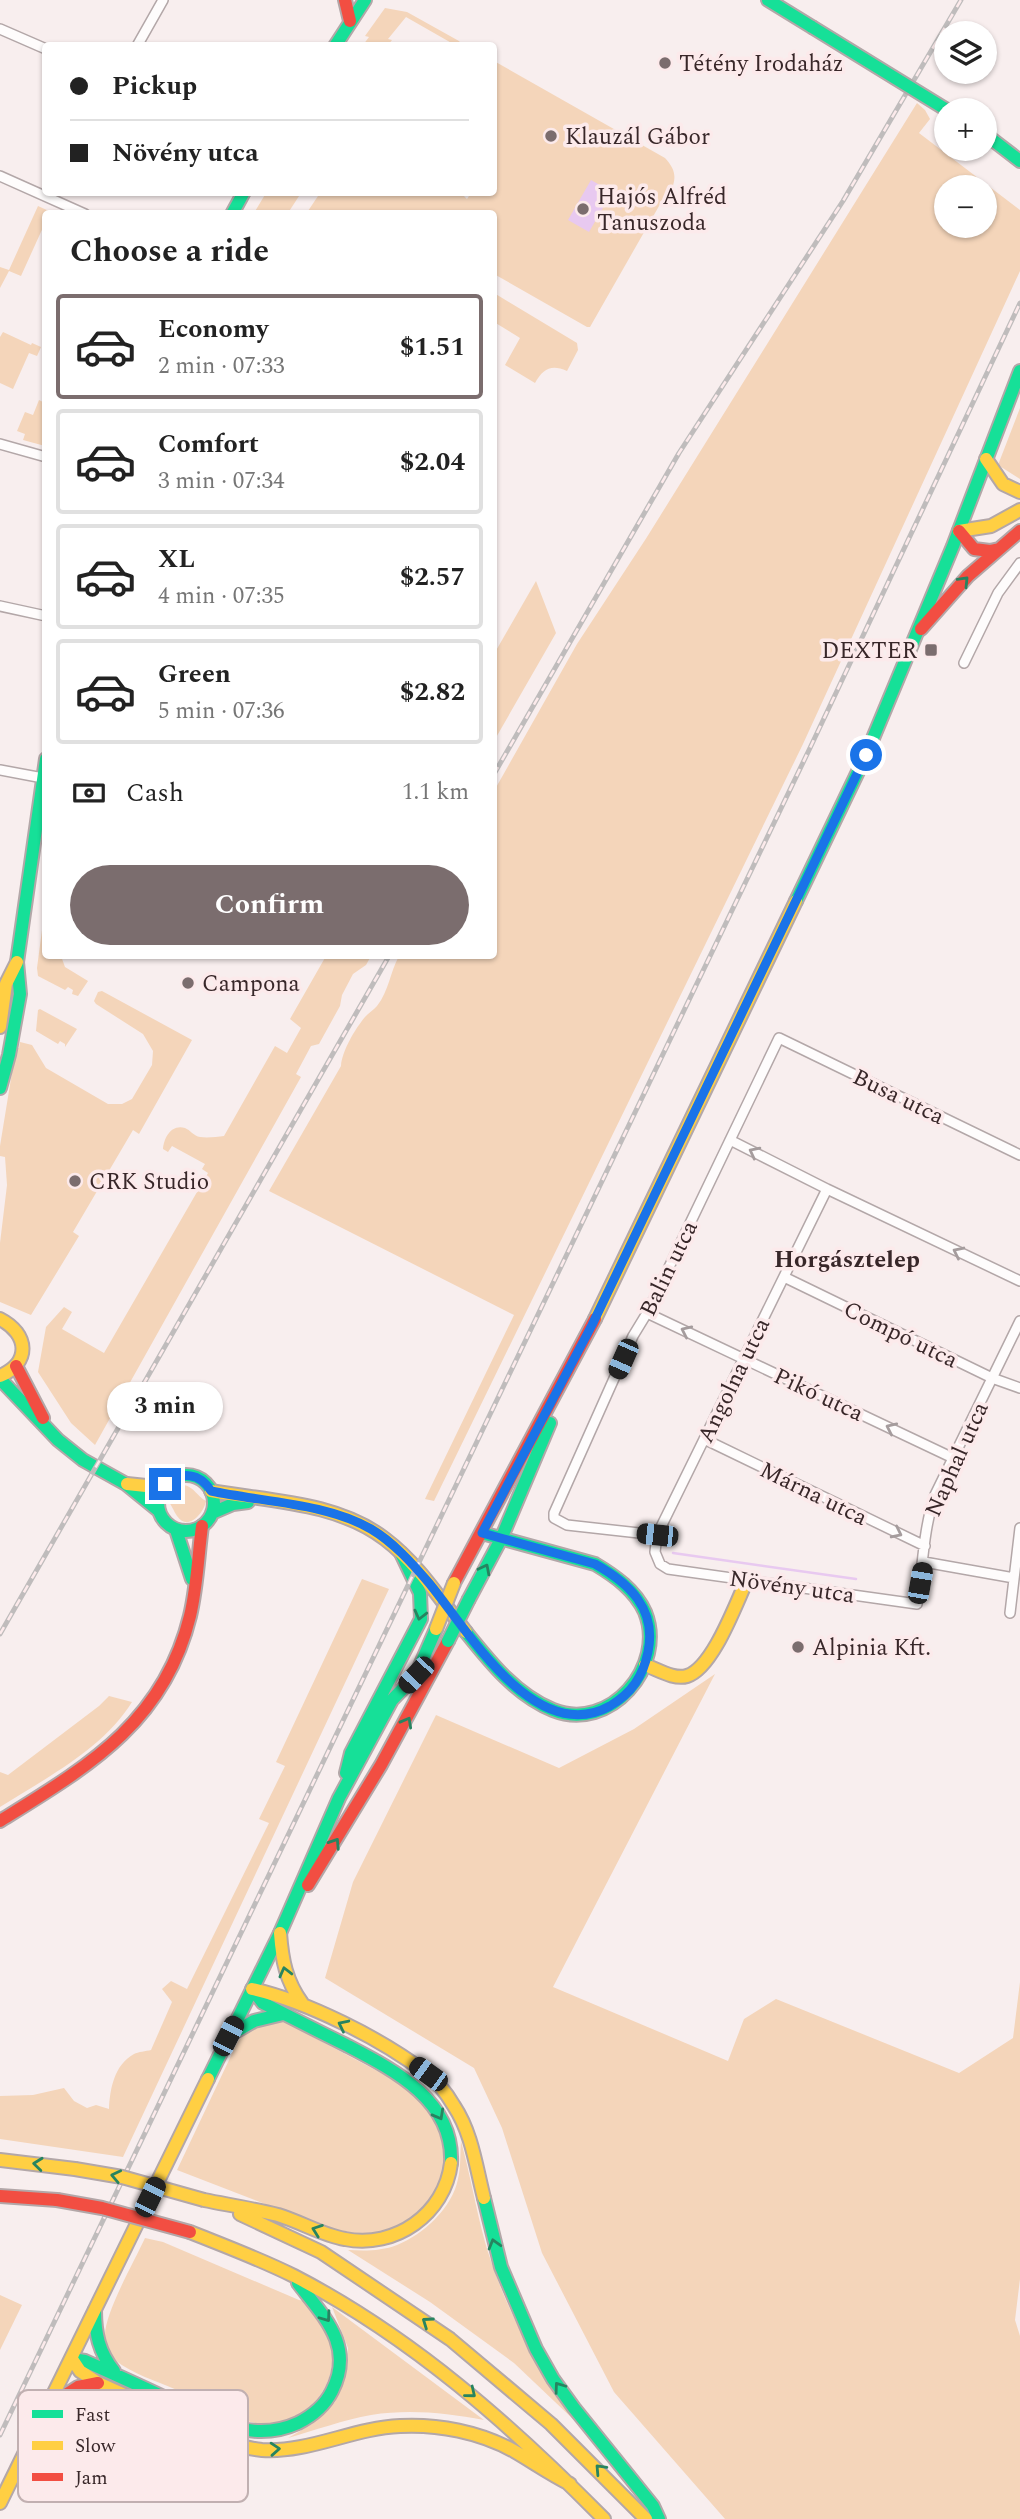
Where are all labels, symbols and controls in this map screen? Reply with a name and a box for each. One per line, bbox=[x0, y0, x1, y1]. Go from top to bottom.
map controls bbox=[934, 21, 997, 238]
button: layers bbox=[934, 21, 997, 84]
place label: Tétény Irodaház bbox=[679, 47, 844, 82]
marker: Tétény Irodaház bbox=[657, 55, 673, 71]
text: Pickup bbox=[112, 66, 197, 106]
button: + bbox=[934, 98, 997, 161]
place label: Klauzál Gábor bbox=[565, 120, 710, 155]
marker: Klauzál Gábor bbox=[543, 128, 559, 144]
text: Növény utca bbox=[112, 133, 259, 173]
button: − bbox=[934, 175, 997, 238]
place label: Hajós Alfréd Tanuszoda bbox=[597, 180, 727, 241]
marker: Hajós Alfréd Tanuszoda bbox=[575, 201, 591, 217]
text: Choose a ride bbox=[70, 227, 269, 276]
text: Economy bbox=[158, 309, 268, 349]
icon: car bbox=[74, 315, 137, 378]
text: $1.51 bbox=[400, 327, 465, 367]
text: 2 min · 07:33 bbox=[158, 349, 285, 384]
text: Comfort bbox=[158, 424, 259, 464]
icon: car bbox=[74, 430, 137, 493]
text: $2.04 bbox=[400, 442, 465, 482]
text: 3 min · 07:34 bbox=[158, 464, 285, 499]
text: XL bbox=[158, 539, 195, 579]
icon: car bbox=[74, 545, 137, 608]
text: $2.57 bbox=[400, 557, 465, 597]
one-way arrow bbox=[955, 576, 968, 589]
text: 4 min · 07:35 bbox=[158, 579, 285, 614]
place label: DEXTER bbox=[821, 634, 918, 669]
marker: DEXTER bbox=[923, 642, 939, 658]
text: Green bbox=[158, 654, 231, 694]
icon: car bbox=[74, 660, 137, 723]
text: $2.82 bbox=[400, 672, 465, 712]
text: 5 min · 07:36 bbox=[158, 694, 285, 729]
route start bbox=[850, 739, 882, 771]
text: Cash bbox=[126, 773, 184, 813]
icon: cash bbox=[70, 774, 108, 812]
text: 1.1 km bbox=[402, 775, 469, 810]
button: Confirm bbox=[70, 865, 469, 945]
place label: Campona bbox=[202, 967, 300, 1002]
marker: Campona bbox=[180, 975, 196, 991]
street label: Busa utca bbox=[847, 1060, 950, 1135]
one-way arrow bbox=[749, 1146, 761, 1160]
place label: CRK Studio bbox=[89, 1165, 209, 1200]
marker: CRK Studio bbox=[67, 1173, 83, 1189]
street label: Balin utca bbox=[631, 1215, 708, 1322]
district label: Horgásztelep bbox=[774, 1242, 920, 1278]
one-way arrow bbox=[953, 1246, 965, 1260]
street label: Compó utca bbox=[837, 1293, 964, 1378]
street label: Angolna utca bbox=[689, 1312, 780, 1449]
one-way arrow bbox=[681, 1325, 693, 1339]
car bbox=[605, 1336, 642, 1382]
street label: Pikó utca bbox=[768, 1359, 869, 1431]
callout: 3 min bbox=[107, 1382, 223, 1432]
text: 3 min bbox=[134, 1389, 196, 1424]
street label: Naphal utca bbox=[916, 1396, 998, 1523]
one-way arrow bbox=[886, 1423, 898, 1437]
street label: Márna utca bbox=[754, 1453, 873, 1536]
route end bbox=[149, 1468, 181, 1500]
car bbox=[636, 1522, 679, 1548]
one-way arrow bbox=[890, 1524, 902, 1538]
car bbox=[907, 1560, 934, 1606]
street label: Növény utca bbox=[727, 1561, 857, 1614]
one-way arrow bbox=[477, 1564, 490, 1576]
one-way arrow bbox=[414, 1609, 428, 1621]
place label: Alpinia Kft. bbox=[812, 1631, 931, 1666]
marker: Alpinia Kft. bbox=[790, 1639, 806, 1655]
car bbox=[394, 1652, 439, 1698]
one-way arrow bbox=[399, 1717, 412, 1729]
one-way arrow bbox=[327, 1838, 340, 1851]
one-way arrow bbox=[279, 1966, 293, 1978]
car bbox=[210, 2013, 247, 2059]
one-way arrow bbox=[338, 2019, 350, 2033]
car bbox=[405, 2053, 452, 2095]
one-way arrow bbox=[431, 2108, 444, 2121]
one-way arrow bbox=[32, 2157, 43, 2172]
one-way arrow bbox=[110, 2170, 122, 2185]
car bbox=[132, 2174, 169, 2220]
one-way arrow bbox=[311, 2224, 323, 2238]
one-way arrow bbox=[488, 2239, 503, 2251]
one-way arrow bbox=[318, 2309, 330, 2322]
one-way arrow bbox=[422, 2318, 435, 2330]
one-way arrow bbox=[555, 2382, 567, 2395]
one-way arrow bbox=[464, 2385, 476, 2398]
legend bbox=[18, 2390, 248, 2502]
text: Fast bbox=[75, 2401, 111, 2430]
text: Slow bbox=[75, 2432, 116, 2461]
one-way arrow bbox=[270, 2442, 281, 2457]
text: Jam bbox=[75, 2464, 107, 2493]
one-way arrow bbox=[595, 2464, 608, 2477]

